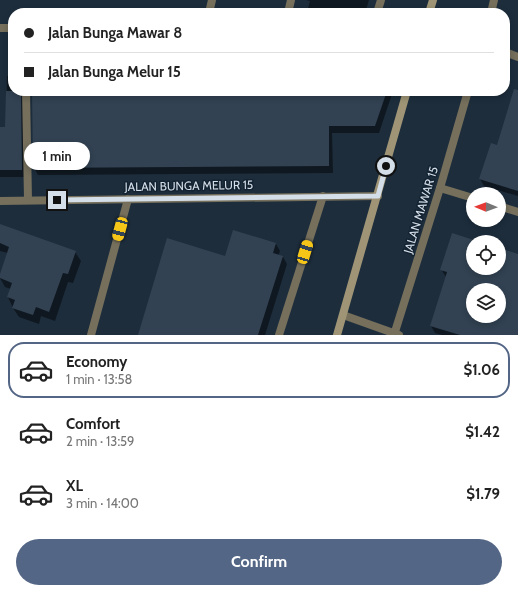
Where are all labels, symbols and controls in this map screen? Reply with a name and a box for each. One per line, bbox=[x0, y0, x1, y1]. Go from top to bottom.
text: Jalan Bunga Mawar 8 bbox=[48, 24, 182, 42]
text: Jalan Bunga Melur 15 bbox=[48, 63, 181, 81]
callout: 1 min bbox=[24, 142, 90, 170]
text: 1 min bbox=[42, 148, 72, 164]
route start bbox=[377, 157, 395, 175]
street label: JALAN MAWAR 15 bbox=[400, 164, 441, 256]
street label: JALAN BUNGA MELUR 15 bbox=[124, 177, 253, 194]
north arrow bbox=[466, 187, 506, 227]
map controls bbox=[466, 187, 506, 323]
route end bbox=[48, 191, 66, 209]
car bbox=[111, 216, 129, 242]
button: locate bbox=[466, 235, 506, 275]
car bbox=[296, 239, 314, 265]
button: layers bbox=[466, 283, 506, 323]
icon: car bbox=[18, 352, 54, 388]
text: Economy bbox=[66, 353, 127, 371]
text: $1.06 bbox=[464, 361, 500, 379]
text: 1 min · 13:58 bbox=[66, 371, 132, 387]
icon: car bbox=[18, 414, 54, 450]
text: Comfort bbox=[66, 415, 120, 433]
text: $1.42 bbox=[465, 423, 500, 441]
text: 2 min · 13:59 bbox=[66, 433, 135, 449]
icon: car bbox=[18, 476, 54, 512]
text: XL bbox=[66, 477, 83, 495]
text: $1.79 bbox=[466, 485, 500, 503]
text: 3 min · 14:00 bbox=[66, 495, 139, 511]
button: Confirm bbox=[16, 539, 502, 585]

